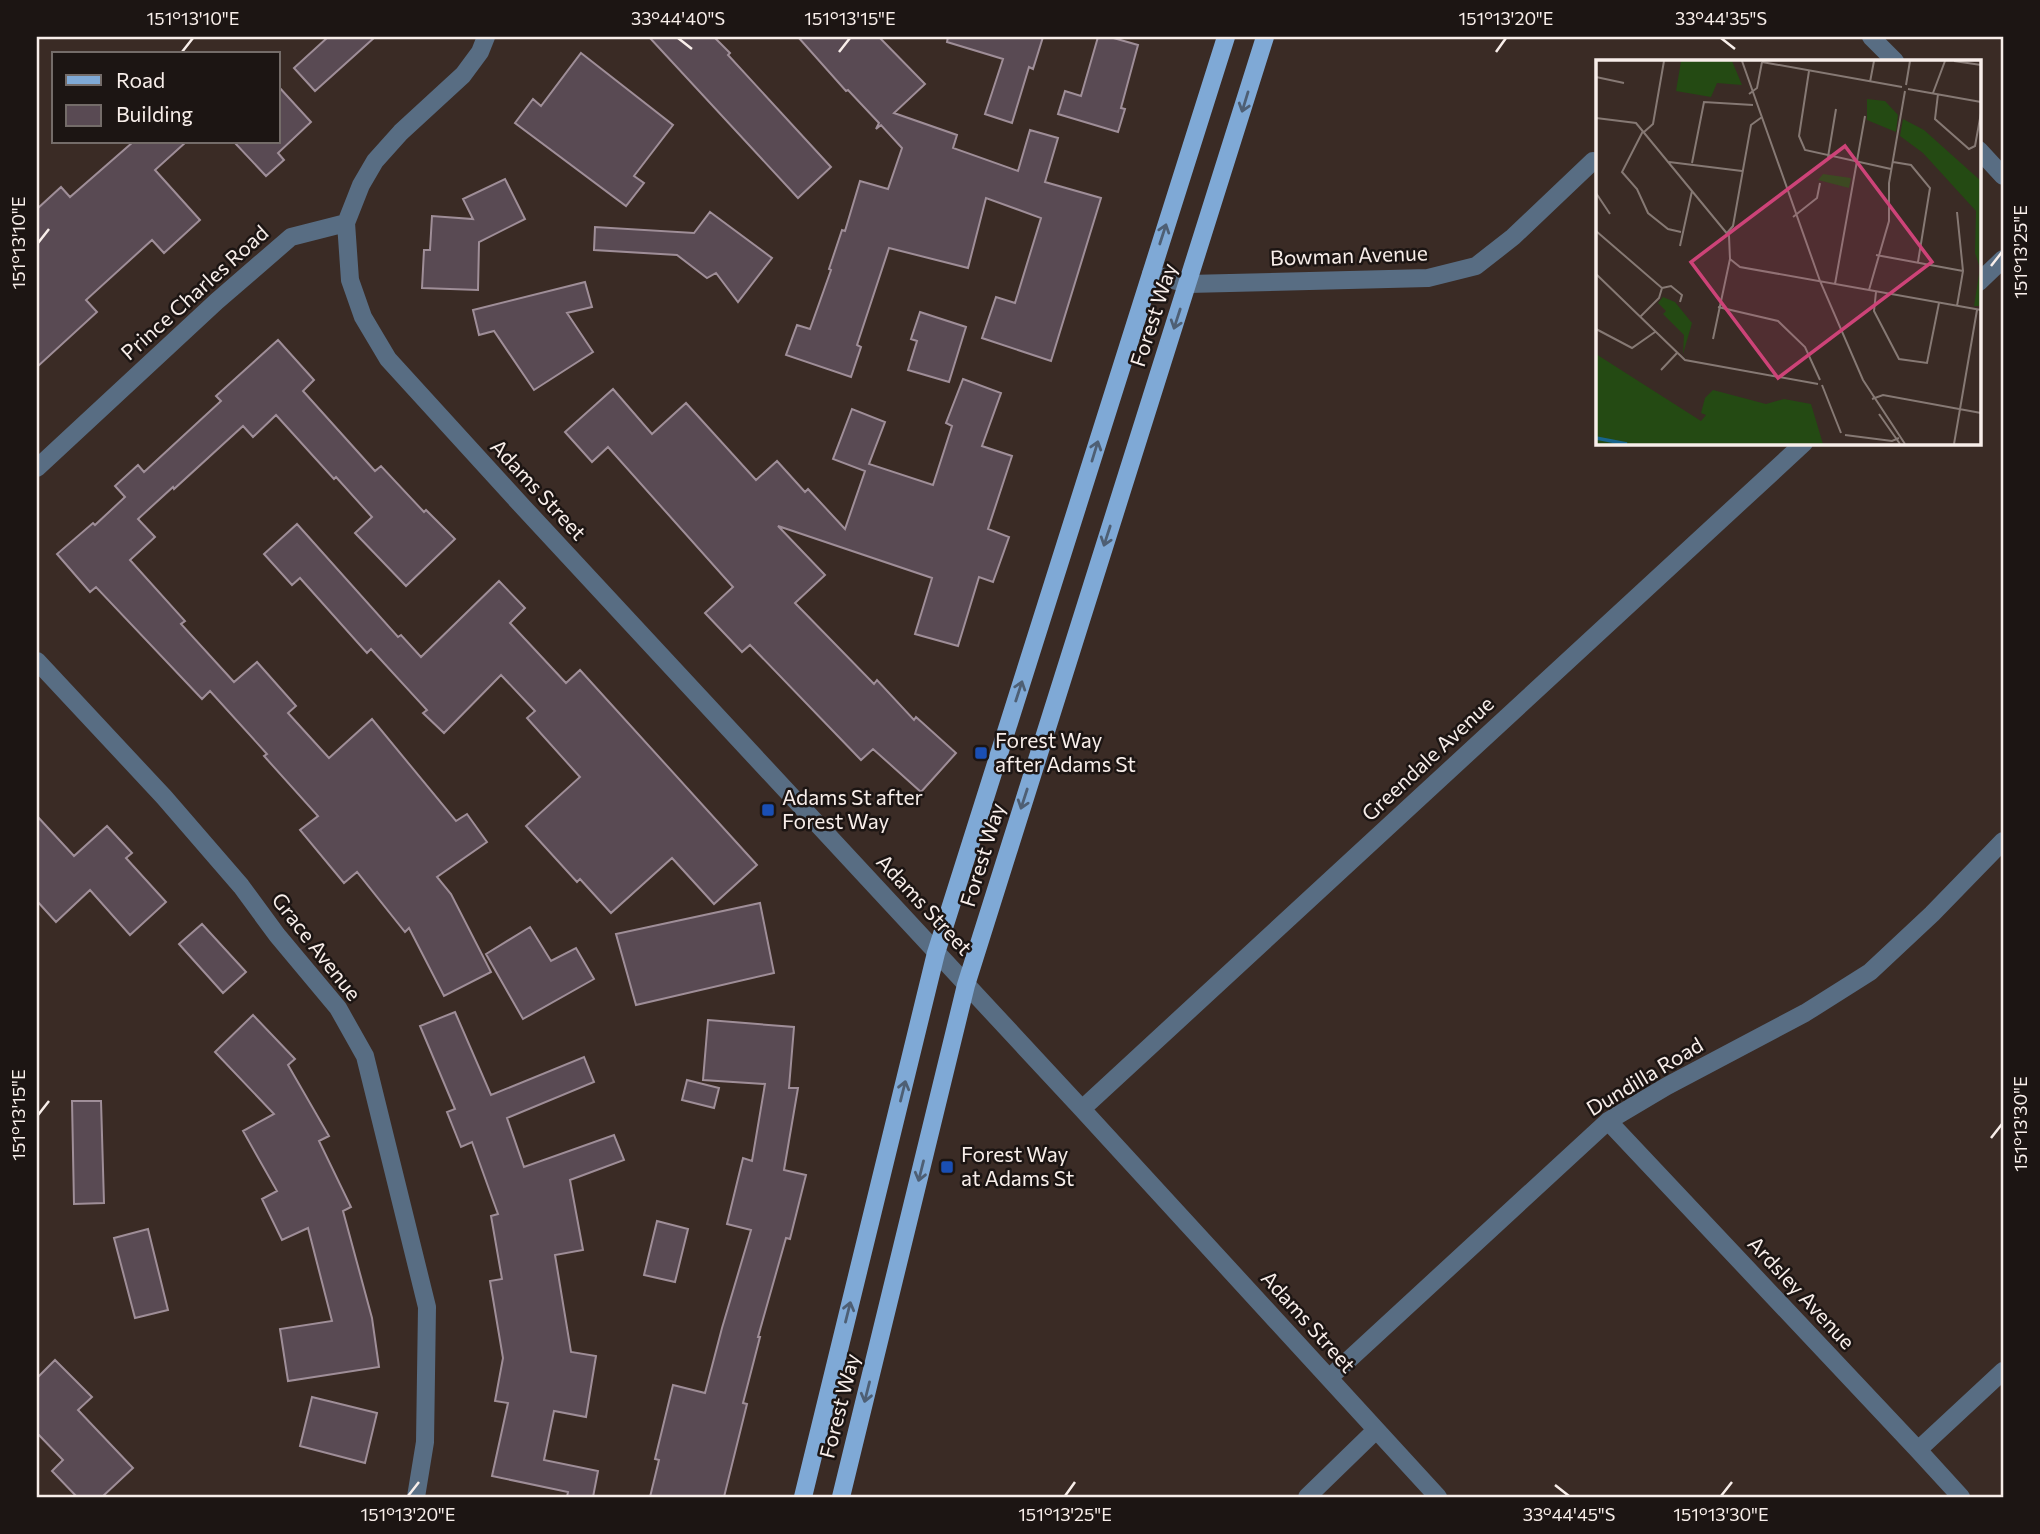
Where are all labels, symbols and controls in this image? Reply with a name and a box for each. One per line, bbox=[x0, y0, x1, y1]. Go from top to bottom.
text: 151°13'10"E bbox=[147, 7, 239, 29]
text: 33°44'40"S bbox=[631, 7, 725, 29]
text: 151°13'15"E bbox=[804, 7, 896, 29]
text: 151°13'20"E bbox=[1459, 7, 1554, 29]
text: 33°44'35"S bbox=[1675, 7, 1767, 29]
legend bbox=[52, 52, 280, 144]
inset map bbox=[1596, 60, 1980, 444]
text: Road bbox=[116, 67, 165, 92]
one-way arrow bbox=[1238, 91, 1251, 113]
text: Building bbox=[116, 101, 193, 126]
text: 151°13'10"E bbox=[7, 197, 29, 289]
text: 151°13'25"E bbox=[2009, 205, 2031, 299]
street label: Prince Charles Road bbox=[115, 219, 273, 365]
one-way arrow bbox=[1158, 223, 1171, 245]
street label: Bowman Avenue bbox=[1270, 239, 1428, 270]
street label: Forest Way bbox=[1124, 260, 1181, 369]
one-way arrow bbox=[1169, 308, 1182, 330]
street label: Adams Street bbox=[486, 434, 592, 544]
one-way arrow bbox=[1089, 440, 1102, 462]
one-way arrow bbox=[1100, 524, 1113, 546]
one-way arrow bbox=[1014, 681, 1026, 703]
street label: Greendale Avenue bbox=[1356, 690, 1498, 825]
place label: Forest Way after Adams St bbox=[995, 727, 1136, 776]
marker: Forest Way after Adams St bbox=[973, 745, 989, 761]
place label: Adams St after Forest Way bbox=[782, 784, 923, 833]
one-way arrow bbox=[1017, 788, 1029, 810]
street label: Forest Way bbox=[954, 799, 1009, 910]
marker: Adams St after Forest Way bbox=[760, 802, 776, 818]
street label: Adams Street bbox=[872, 849, 978, 959]
street label: Grace Avenue bbox=[267, 887, 367, 1005]
street label: Dundilla Road bbox=[1581, 1031, 1707, 1120]
text: 151°13'15"E bbox=[7, 1069, 29, 1161]
text: 151°13'30"E bbox=[2009, 1076, 2031, 1172]
one-way arrow bbox=[897, 1080, 910, 1103]
place label: Forest Way at Adams St bbox=[961, 1141, 1074, 1190]
one-way arrow bbox=[914, 1159, 927, 1182]
marker: Forest Way at Adams St bbox=[939, 1159, 955, 1175]
street label: Ardsley Avenue bbox=[1743, 1230, 1861, 1354]
street label: Adams Street bbox=[1257, 1265, 1361, 1377]
one-way arrow bbox=[842, 1301, 855, 1324]
street label: Forest Way bbox=[813, 1350, 864, 1461]
one-way arrow bbox=[860, 1380, 873, 1402]
text: 151°13'20"E bbox=[361, 1503, 456, 1525]
text: 151°13'25"E bbox=[1018, 1503, 1112, 1525]
text: 33°44'45"S bbox=[1523, 1503, 1615, 1525]
text: 151°13'30"E bbox=[1673, 1503, 1769, 1525]

